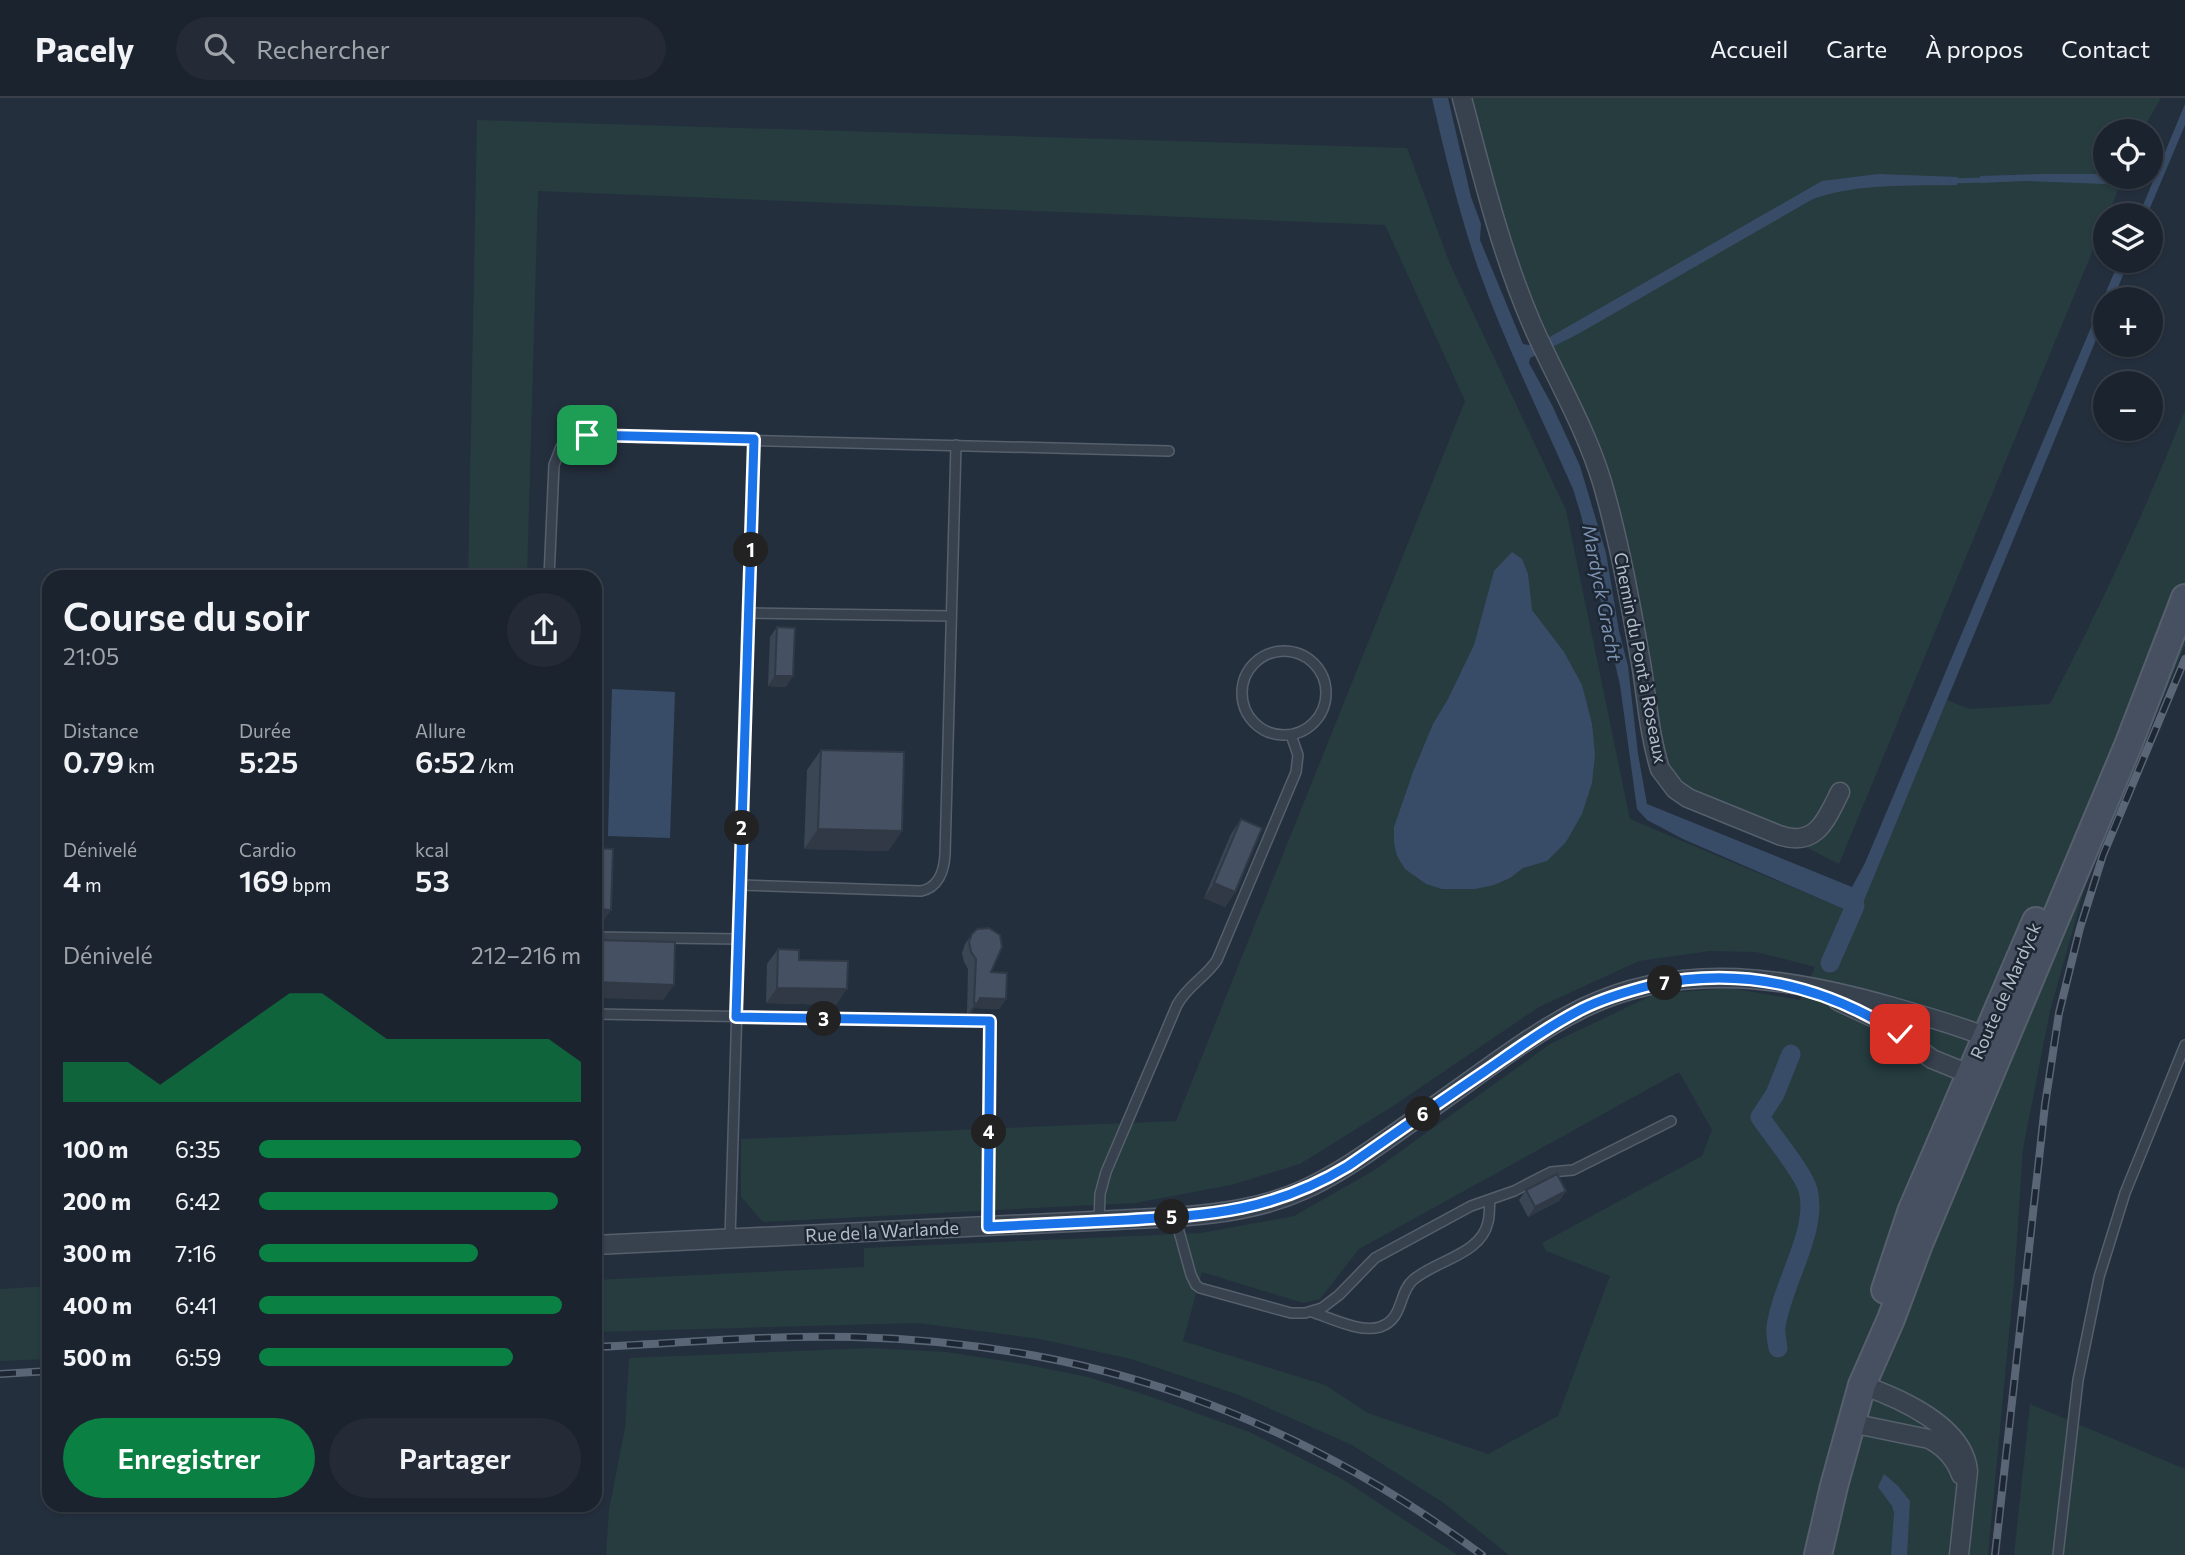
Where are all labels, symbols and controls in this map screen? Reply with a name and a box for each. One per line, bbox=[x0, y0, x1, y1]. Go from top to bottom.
search box bbox=[176, 17, 666, 80]
text: Pacely bbox=[35, 28, 134, 69]
icon: search bbox=[200, 29, 238, 67]
text: Rechercher bbox=[256, 33, 390, 64]
text: Accueil bbox=[1710, 34, 1788, 63]
text: Carte bbox=[1826, 34, 1887, 63]
text: À propos bbox=[1925, 34, 2023, 63]
text: Contact bbox=[2061, 34, 2150, 63]
map controls bbox=[2093, 119, 2163, 441]
button: locate bbox=[2093, 119, 2163, 189]
button: layers bbox=[2093, 203, 2163, 273]
button: + bbox=[2093, 287, 2163, 357]
button: − bbox=[2093, 371, 2163, 441]
pin bbox=[557, 405, 617, 465]
icon: arrive bbox=[568, 416, 606, 454]
water label: Mardyck Gracht bbox=[1578, 523, 1627, 664]
pin: 1 bbox=[734, 532, 768, 568]
text: 1 bbox=[746, 538, 755, 561]
street label: Chemin du Pont à Roseaux bbox=[1610, 550, 1672, 766]
text: Course du soir bbox=[63, 592, 310, 639]
button: share bbox=[507, 593, 581, 667]
text: 21:05 bbox=[63, 642, 119, 670]
text: Distance bbox=[63, 719, 139, 742]
text: Durée bbox=[239, 719, 291, 742]
text: Allure bbox=[415, 719, 466, 742]
text: 0.79 bbox=[63, 742, 124, 779]
text: 5:25 bbox=[239, 742, 298, 779]
text: 6:52 bbox=[415, 742, 475, 779]
text: km bbox=[124, 754, 155, 777]
text: /km bbox=[475, 754, 514, 777]
pin: 2 bbox=[724, 810, 760, 846]
text: 2 bbox=[736, 816, 747, 839]
text: Dénivelé bbox=[63, 838, 137, 861]
text: Cardio bbox=[239, 838, 296, 861]
text: kcal bbox=[415, 838, 449, 861]
text: 4 bbox=[63, 861, 81, 898]
text: 169 bbox=[239, 861, 289, 898]
text: 53 bbox=[415, 861, 450, 898]
text: m bbox=[81, 873, 102, 896]
text: bpm bbox=[289, 873, 331, 896]
street label: Route de Mardyck bbox=[1965, 919, 2045, 1062]
text: Dénivelé bbox=[63, 941, 153, 969]
text: 212–216 m bbox=[471, 941, 581, 969]
pin: 7 bbox=[1648, 966, 1682, 1001]
text: 7 bbox=[1659, 971, 1670, 994]
pin: 3 bbox=[806, 1002, 842, 1037]
pin bbox=[1870, 1004, 1930, 1064]
text: 3 bbox=[818, 1007, 829, 1030]
icon: check bbox=[1881, 1015, 1919, 1053]
pin: 6 bbox=[1406, 1096, 1440, 1132]
text: 6 bbox=[1417, 1102, 1428, 1125]
pin: 4 bbox=[972, 1114, 1006, 1150]
text: 4 bbox=[983, 1120, 994, 1143]
text: 100 m bbox=[63, 1135, 128, 1163]
text: 6:35 bbox=[175, 1135, 221, 1163]
text: 200 m bbox=[63, 1187, 131, 1215]
text: 6:42 bbox=[175, 1187, 221, 1215]
pin: 5 bbox=[1154, 1200, 1190, 1234]
text: 5 bbox=[1166, 1205, 1177, 1228]
street label: Rue de la Warlande bbox=[805, 1216, 959, 1246]
text: 300 m bbox=[63, 1239, 131, 1267]
text: 7:16 bbox=[175, 1239, 216, 1267]
text: 400 m bbox=[63, 1291, 132, 1319]
text: 6:41 bbox=[175, 1291, 217, 1319]
text: 500 m bbox=[63, 1343, 131, 1371]
text: 6:59 bbox=[175, 1343, 222, 1371]
button: Enregistrer bbox=[63, 1418, 315, 1498]
button: Partager bbox=[329, 1418, 581, 1498]

